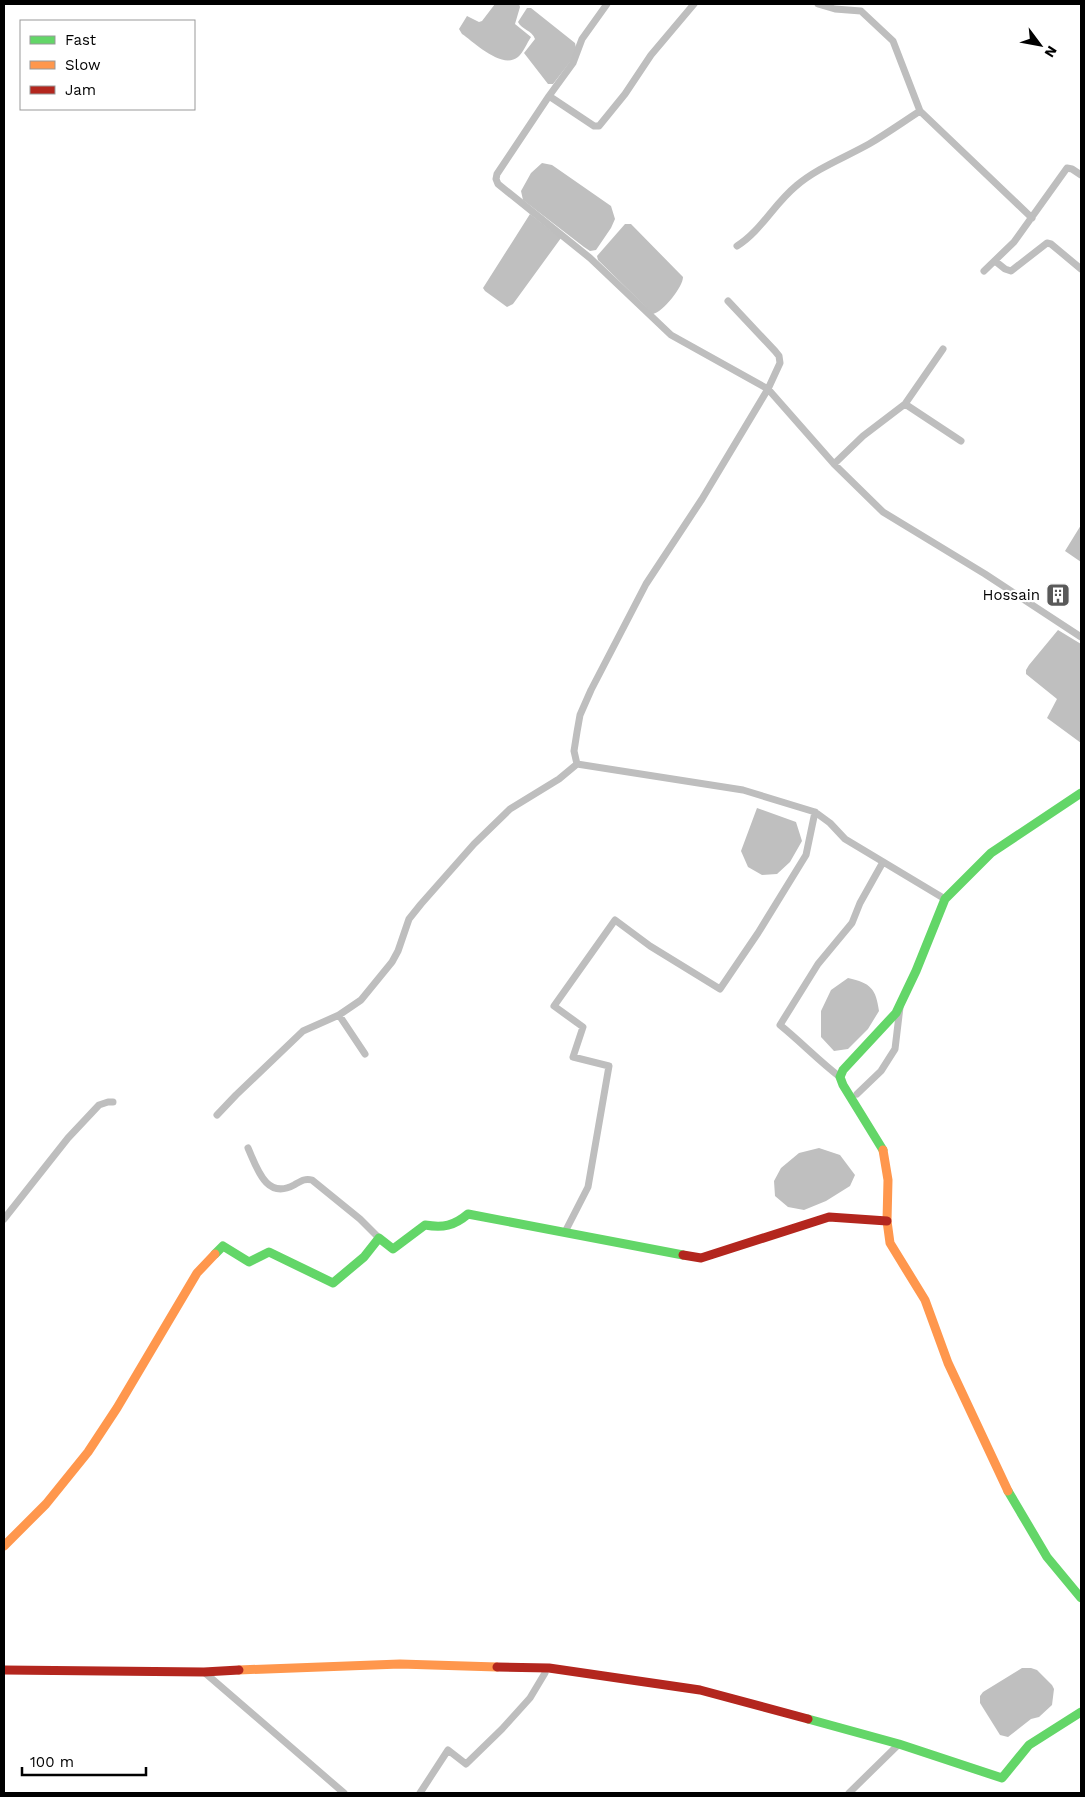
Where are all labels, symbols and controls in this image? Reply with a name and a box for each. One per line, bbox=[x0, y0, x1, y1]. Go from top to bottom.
legend bbox=[20, 20, 195, 110]
north arrow bbox=[1015, 20, 1065, 70]
text: Fast bbox=[65, 31, 97, 49]
text: N bbox=[1041, 43, 1061, 61]
text: Slow bbox=[65, 56, 101, 74]
text: Jam bbox=[65, 81, 96, 99]
building icon: Hossain bbox=[1045, 582, 1071, 608]
place label: Hossain bbox=[983, 586, 1040, 604]
scale bar bbox=[22, 1744, 146, 1776]
text: 100 m bbox=[30, 1753, 74, 1771]

